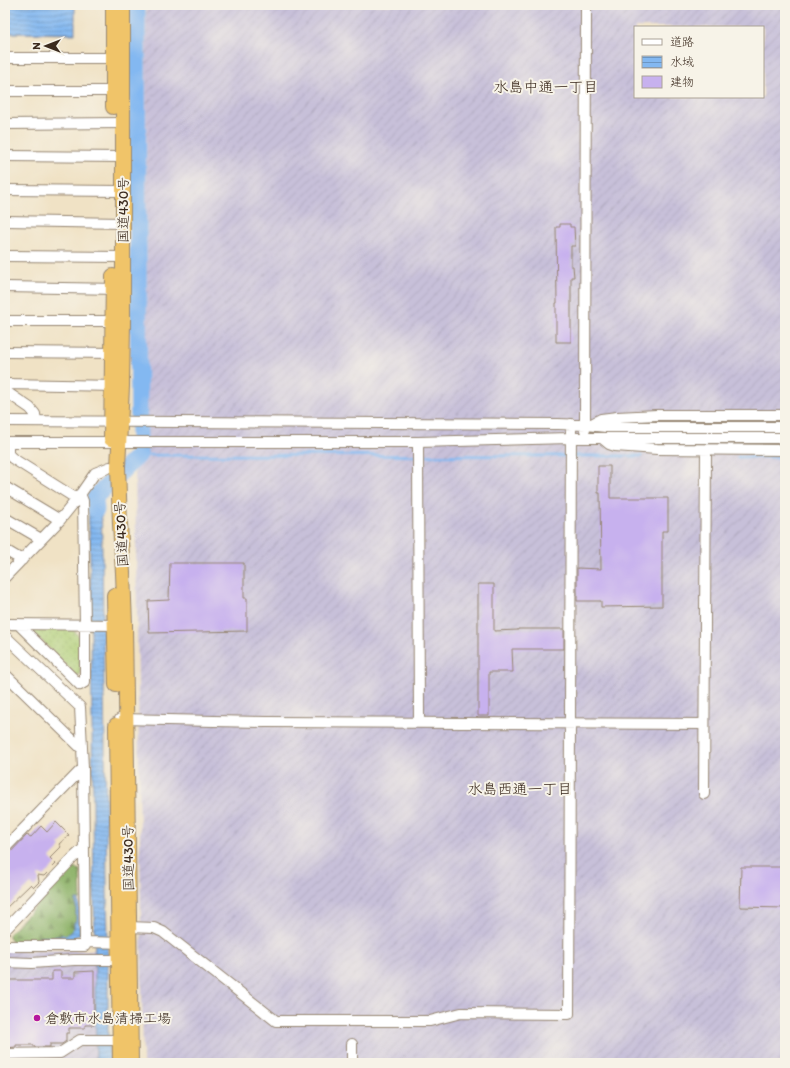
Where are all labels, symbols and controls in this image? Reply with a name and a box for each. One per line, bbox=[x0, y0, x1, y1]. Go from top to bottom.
north arrow bbox=[26, 26, 66, 66]
legend bbox=[634, 26, 764, 98]
text: 道路 bbox=[670, 35, 694, 49]
text: N bbox=[30, 42, 43, 50]
text: 水域 bbox=[670, 55, 694, 69]
text: 建物 bbox=[670, 75, 694, 89]
district label: 水島中通一丁目 bbox=[493, 78, 599, 96]
street label: 国道430号 bbox=[115, 177, 132, 243]
street label: 国道430号 bbox=[111, 500, 132, 568]
district label: 水島西通一丁目 bbox=[467, 780, 573, 798]
street label: 国道430号 bbox=[119, 825, 138, 891]
place label: 倉敷市水島清掃工場 bbox=[45, 1010, 171, 1027]
marker: 倉敷市水島清掃工場 bbox=[32, 1013, 42, 1023]

